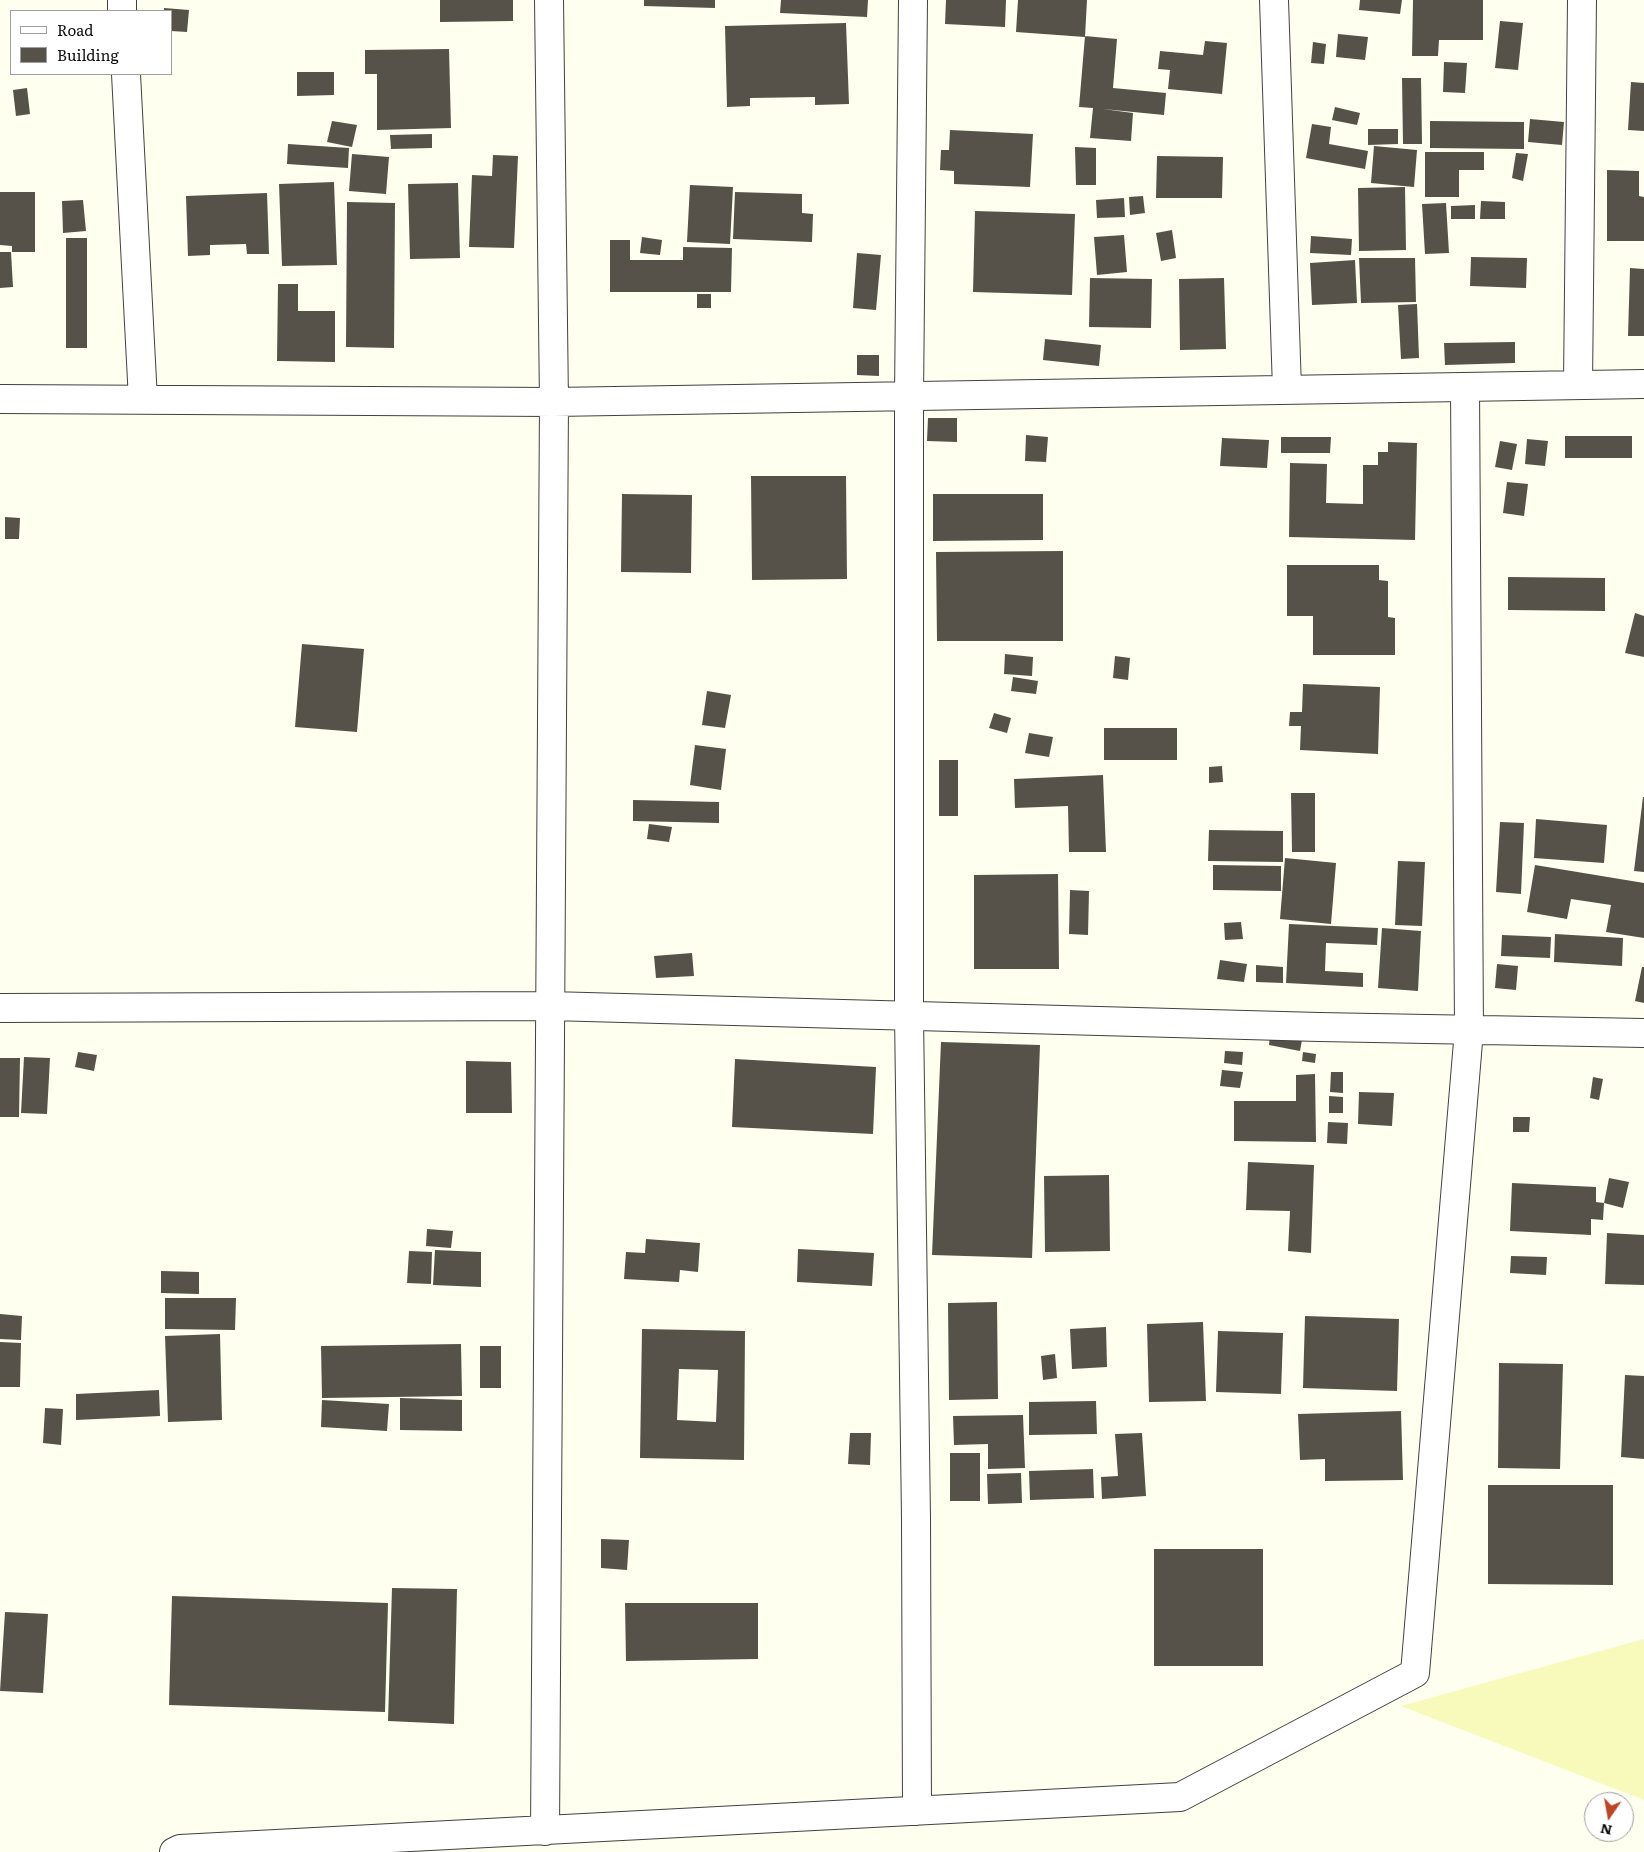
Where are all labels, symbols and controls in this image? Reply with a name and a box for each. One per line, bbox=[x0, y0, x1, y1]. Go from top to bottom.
legend bbox=[10, 10, 172, 75]
text: Road bbox=[57, 18, 93, 41]
text: Building bbox=[57, 43, 119, 66]
north arrow bbox=[1584, 1792, 1634, 1842]
text: N bbox=[1598, 1820, 1614, 1842]

